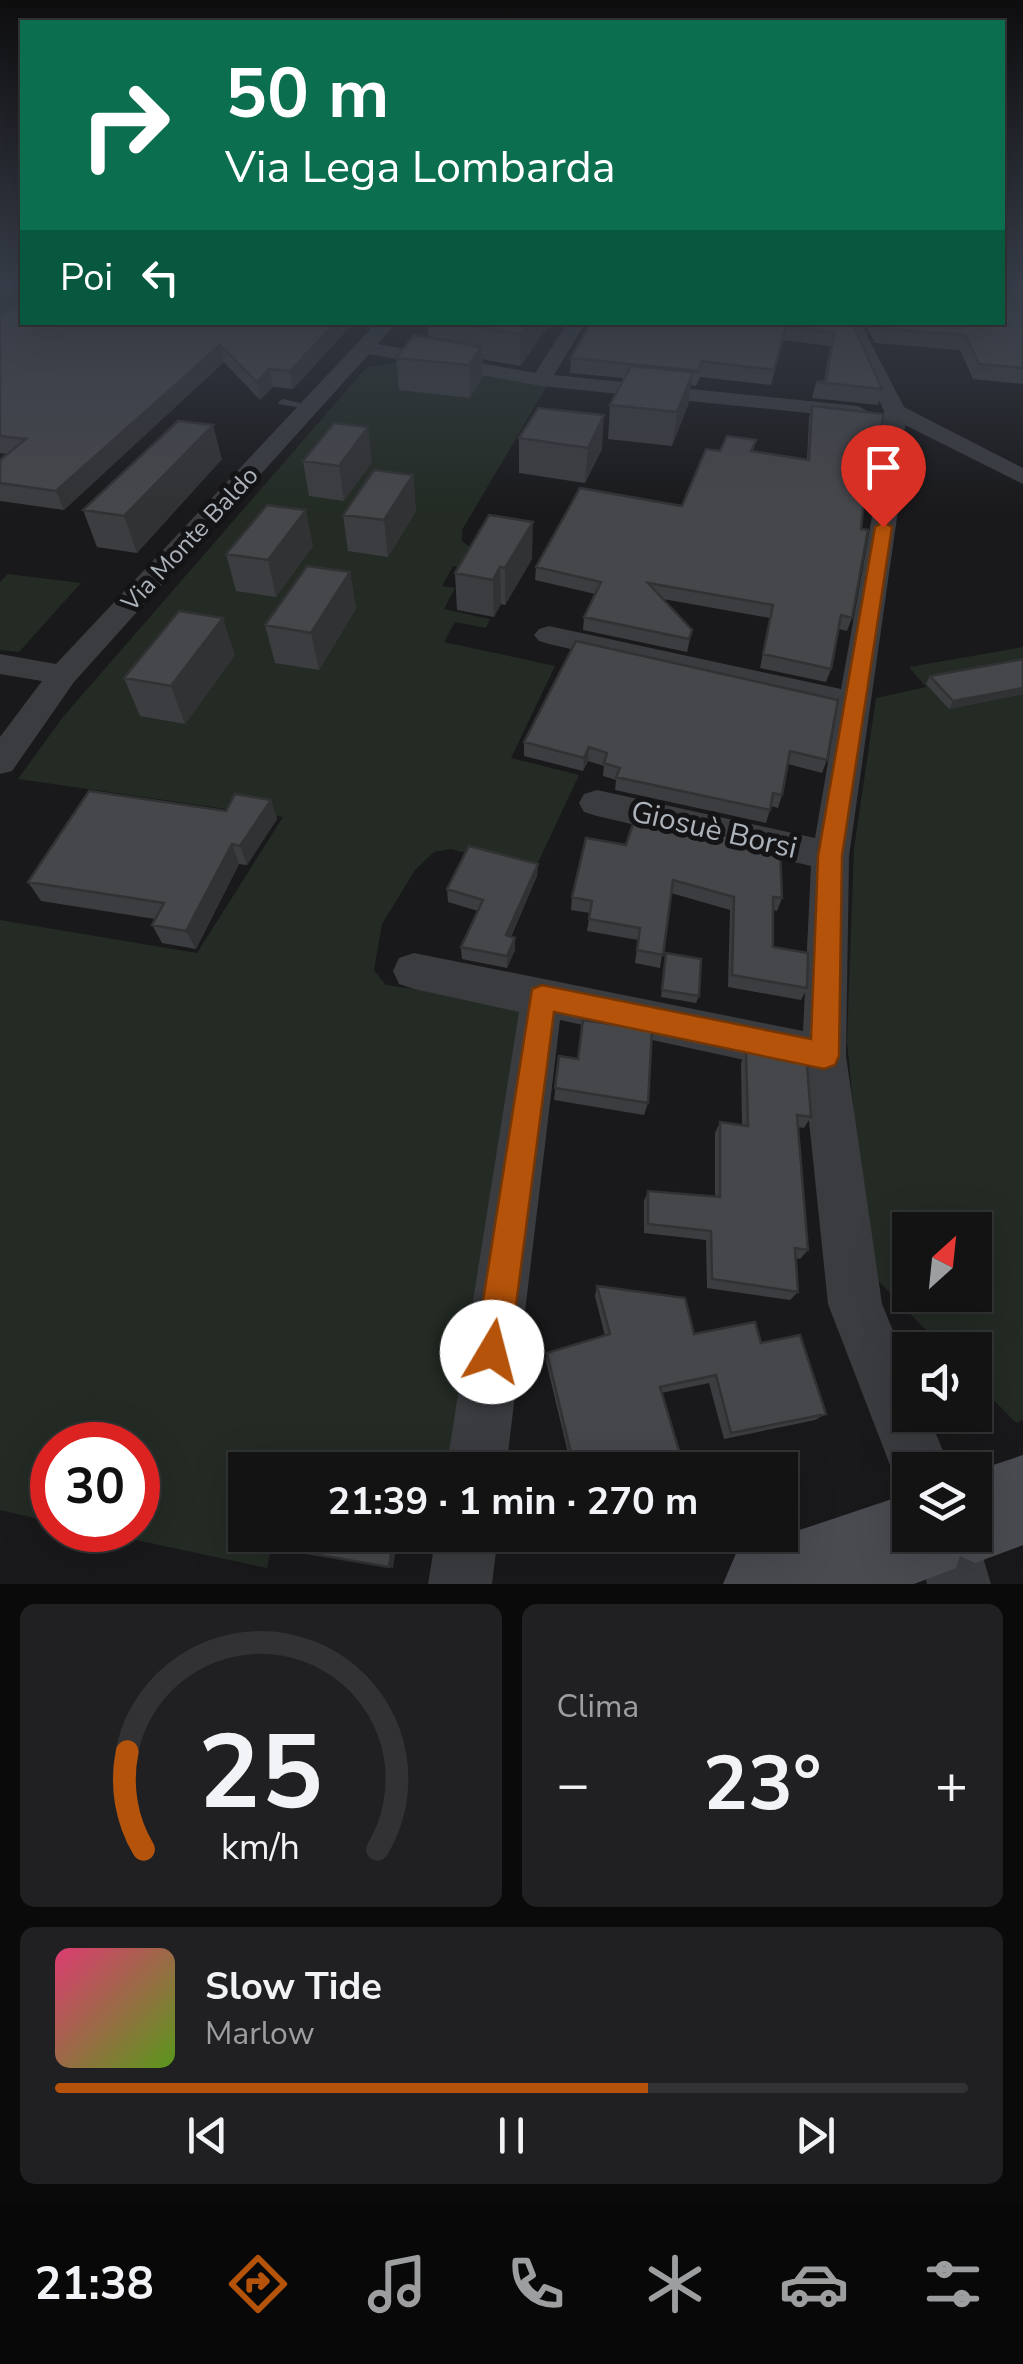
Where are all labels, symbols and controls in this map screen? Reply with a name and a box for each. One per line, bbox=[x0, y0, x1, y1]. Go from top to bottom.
text: 50 m bbox=[225, 46, 389, 142]
icon: right bbox=[60, 60, 190, 190]
text: Via Lega Lombarda bbox=[225, 137, 616, 198]
icon: left bbox=[133, 250, 188, 305]
text: Poi bbox=[60, 252, 113, 303]
pin bbox=[841, 425, 926, 528]
icon: arrive bbox=[856, 440, 911, 495]
street label: Via Monte Baldo bbox=[113, 459, 266, 620]
street label: Giosuè Borsi bbox=[627, 791, 801, 869]
north arrow bbox=[892, 1212, 992, 1312]
map controls bbox=[892, 1212, 992, 1552]
position arrow bbox=[440, 1300, 544, 1404]
button: sound bbox=[892, 1332, 992, 1432]
speed limit sign: 30 bbox=[30, 1422, 160, 1552]
button: layers bbox=[892, 1452, 992, 1552]
text: 21:39 · 1 min · 270 m bbox=[328, 1476, 698, 1527]
text: Clima bbox=[557, 1685, 639, 1728]
text: 25 bbox=[198, 1702, 323, 1844]
text: 23° bbox=[703, 1733, 821, 1835]
text: − bbox=[557, 1747, 590, 1822]
text: + bbox=[935, 1747, 968, 1822]
text: km/h bbox=[221, 1823, 300, 1872]
text: Slow Tide bbox=[205, 1961, 382, 2012]
text: Marlow bbox=[205, 2012, 315, 2055]
icon: previous bbox=[180, 2108, 235, 2163]
icon: pause bbox=[484, 2108, 539, 2163]
icon: next bbox=[788, 2108, 843, 2163]
icon: directions bbox=[223, 2249, 293, 2319]
icon: music bbox=[362, 2249, 432, 2319]
icon: phone bbox=[501, 2249, 571, 2319]
icon: climate bbox=[640, 2249, 710, 2319]
icon: car bbox=[779, 2249, 849, 2319]
icon: filters bbox=[918, 2249, 988, 2319]
text: 21:38 bbox=[35, 2254, 154, 2315]

